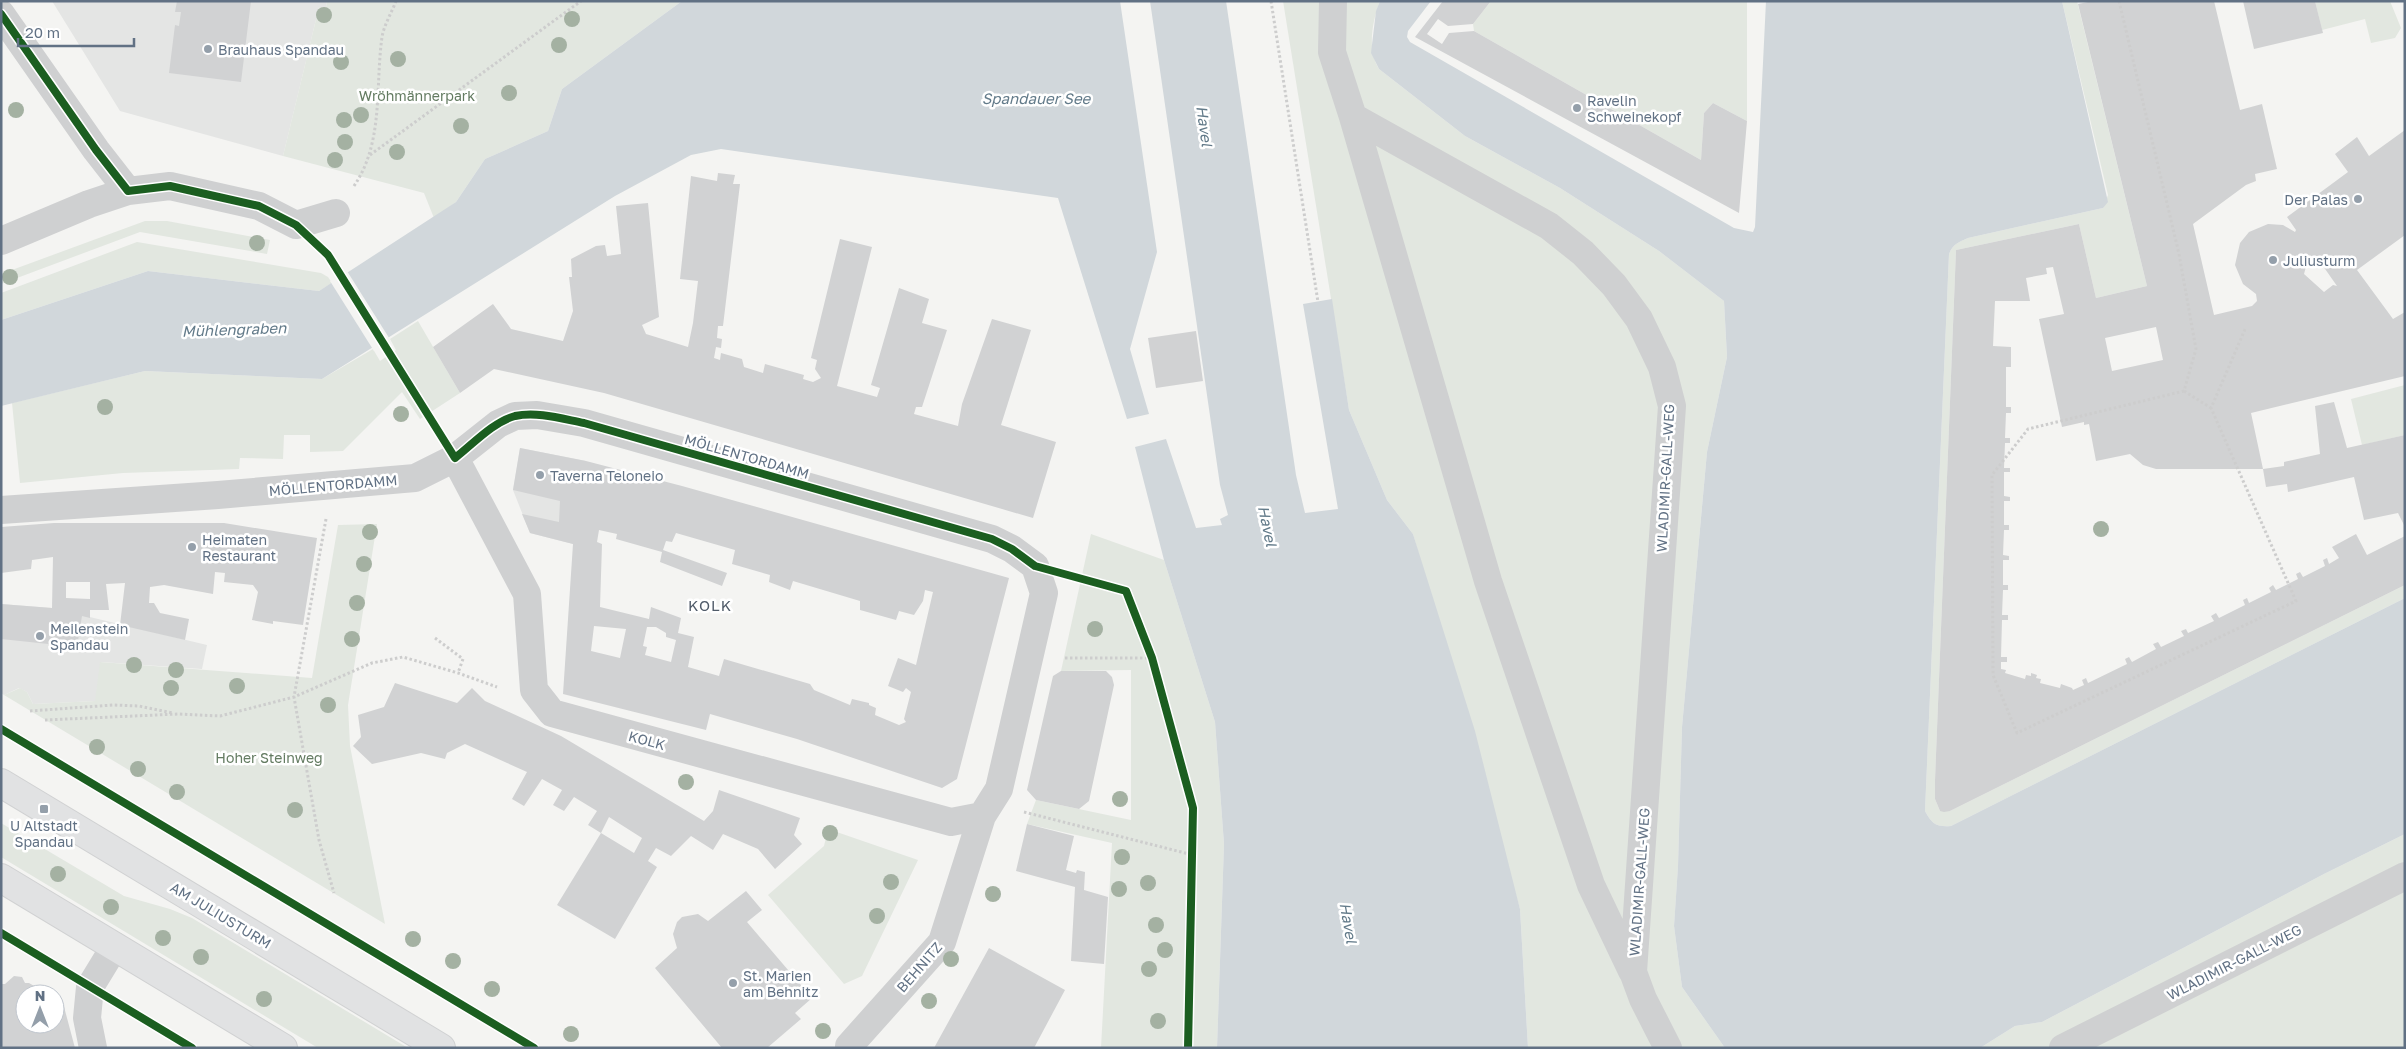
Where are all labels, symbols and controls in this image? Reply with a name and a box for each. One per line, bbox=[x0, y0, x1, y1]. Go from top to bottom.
scale bar bbox=[18, 15, 134, 47]
text: 20 m bbox=[25, 23, 60, 41]
place label: Brauhaus Spandau bbox=[218, 41, 344, 58]
marker: Brauhaus Spandau bbox=[202, 43, 214, 55]
park label: Wröhmännerpark bbox=[359, 87, 475, 104]
water label: Spandauer See bbox=[982, 89, 1092, 107]
place label: Ravelin Schweinekopf bbox=[1587, 92, 1681, 125]
marker: Ravelin Schweinekopf bbox=[1571, 102, 1583, 114]
water label: Havel bbox=[1193, 104, 1217, 149]
place label: Der Palas bbox=[2284, 191, 2348, 208]
marker: Der Palas bbox=[2352, 193, 2364, 205]
place label: Juliusturm bbox=[2283, 252, 2355, 269]
marker: Juliusturm bbox=[2267, 254, 2279, 266]
water label: Mühlengraben bbox=[182, 318, 287, 341]
street label: WLADIMIR-GALL-WEG bbox=[1653, 403, 1677, 553]
street label: MÖLLENTORDAMM bbox=[683, 430, 811, 482]
place label: Taverna Teloneio bbox=[550, 467, 663, 484]
marker: Taverna Teloneio bbox=[534, 469, 546, 481]
street label: MÖLLENTORDAMM bbox=[268, 471, 398, 499]
water label: Havel bbox=[1255, 504, 1281, 549]
place label: Heimaten Restaurant bbox=[202, 531, 276, 564]
marker: Heimaten Restaurant bbox=[186, 541, 198, 553]
district label: KOLK bbox=[688, 596, 732, 614]
place label: Meilenstein Spandau bbox=[50, 620, 128, 653]
marker: Meilenstein Spandau bbox=[34, 630, 46, 642]
street label: KOLK bbox=[627, 727, 668, 753]
park label: Hoher Steinweg bbox=[215, 749, 323, 766]
marker: U Altstadt Spandau bbox=[38, 803, 50, 815]
street label: WLADIMIR-GALL-WEG bbox=[1625, 807, 1653, 957]
place label: U Altstadt Spandau bbox=[10, 817, 78, 850]
street label: AM JULIUSTURM bbox=[167, 878, 275, 952]
water label: Havel bbox=[1337, 901, 1362, 946]
street label: WLADIMIR-GALL-WEG bbox=[2164, 921, 2304, 1003]
street label: BEHNITZ bbox=[893, 939, 945, 995]
place label: St. Marien am Behnitz bbox=[743, 967, 818, 1000]
marker: St. Marien am Behnitz bbox=[727, 977, 739, 989]
north arrow bbox=[15, 984, 65, 1034]
text: N bbox=[35, 987, 45, 1004]

